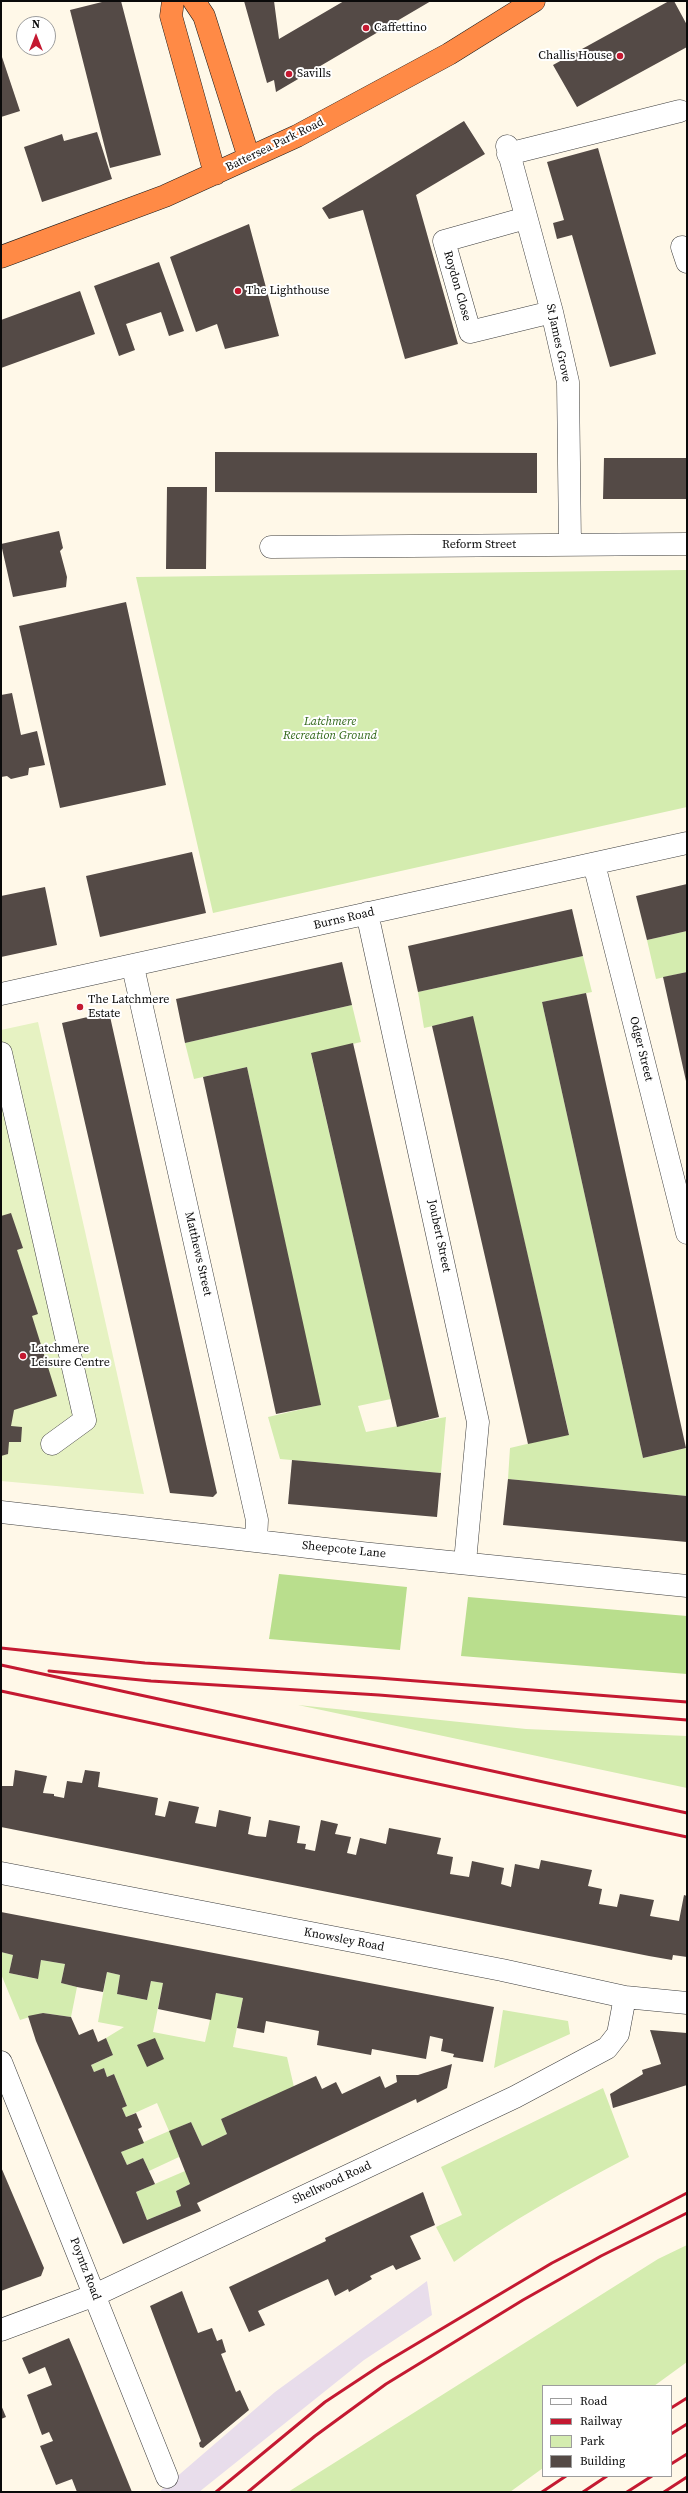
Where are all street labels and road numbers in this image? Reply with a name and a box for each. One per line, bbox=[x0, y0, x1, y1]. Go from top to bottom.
street label: Battersea Park Road bbox=[224, 115, 326, 175]
street label: Roydon Close bbox=[440, 249, 474, 323]
street label: St James Grove bbox=[543, 303, 573, 383]
street label: Reform Street bbox=[442, 538, 516, 552]
street label: Burns Road bbox=[312, 905, 376, 933]
street label: Odger Street bbox=[626, 1015, 656, 1083]
street label: Joubert Street bbox=[424, 1198, 454, 1274]
street label: Matthews Street bbox=[181, 1211, 215, 1297]
street label: Sheepcote Lane bbox=[301, 1538, 387, 1562]
street label: Knowsley Road bbox=[303, 1925, 385, 1955]
street label: Shellwood Road bbox=[290, 2158, 374, 2208]
street label: Poyntz Road bbox=[66, 2236, 104, 2302]

